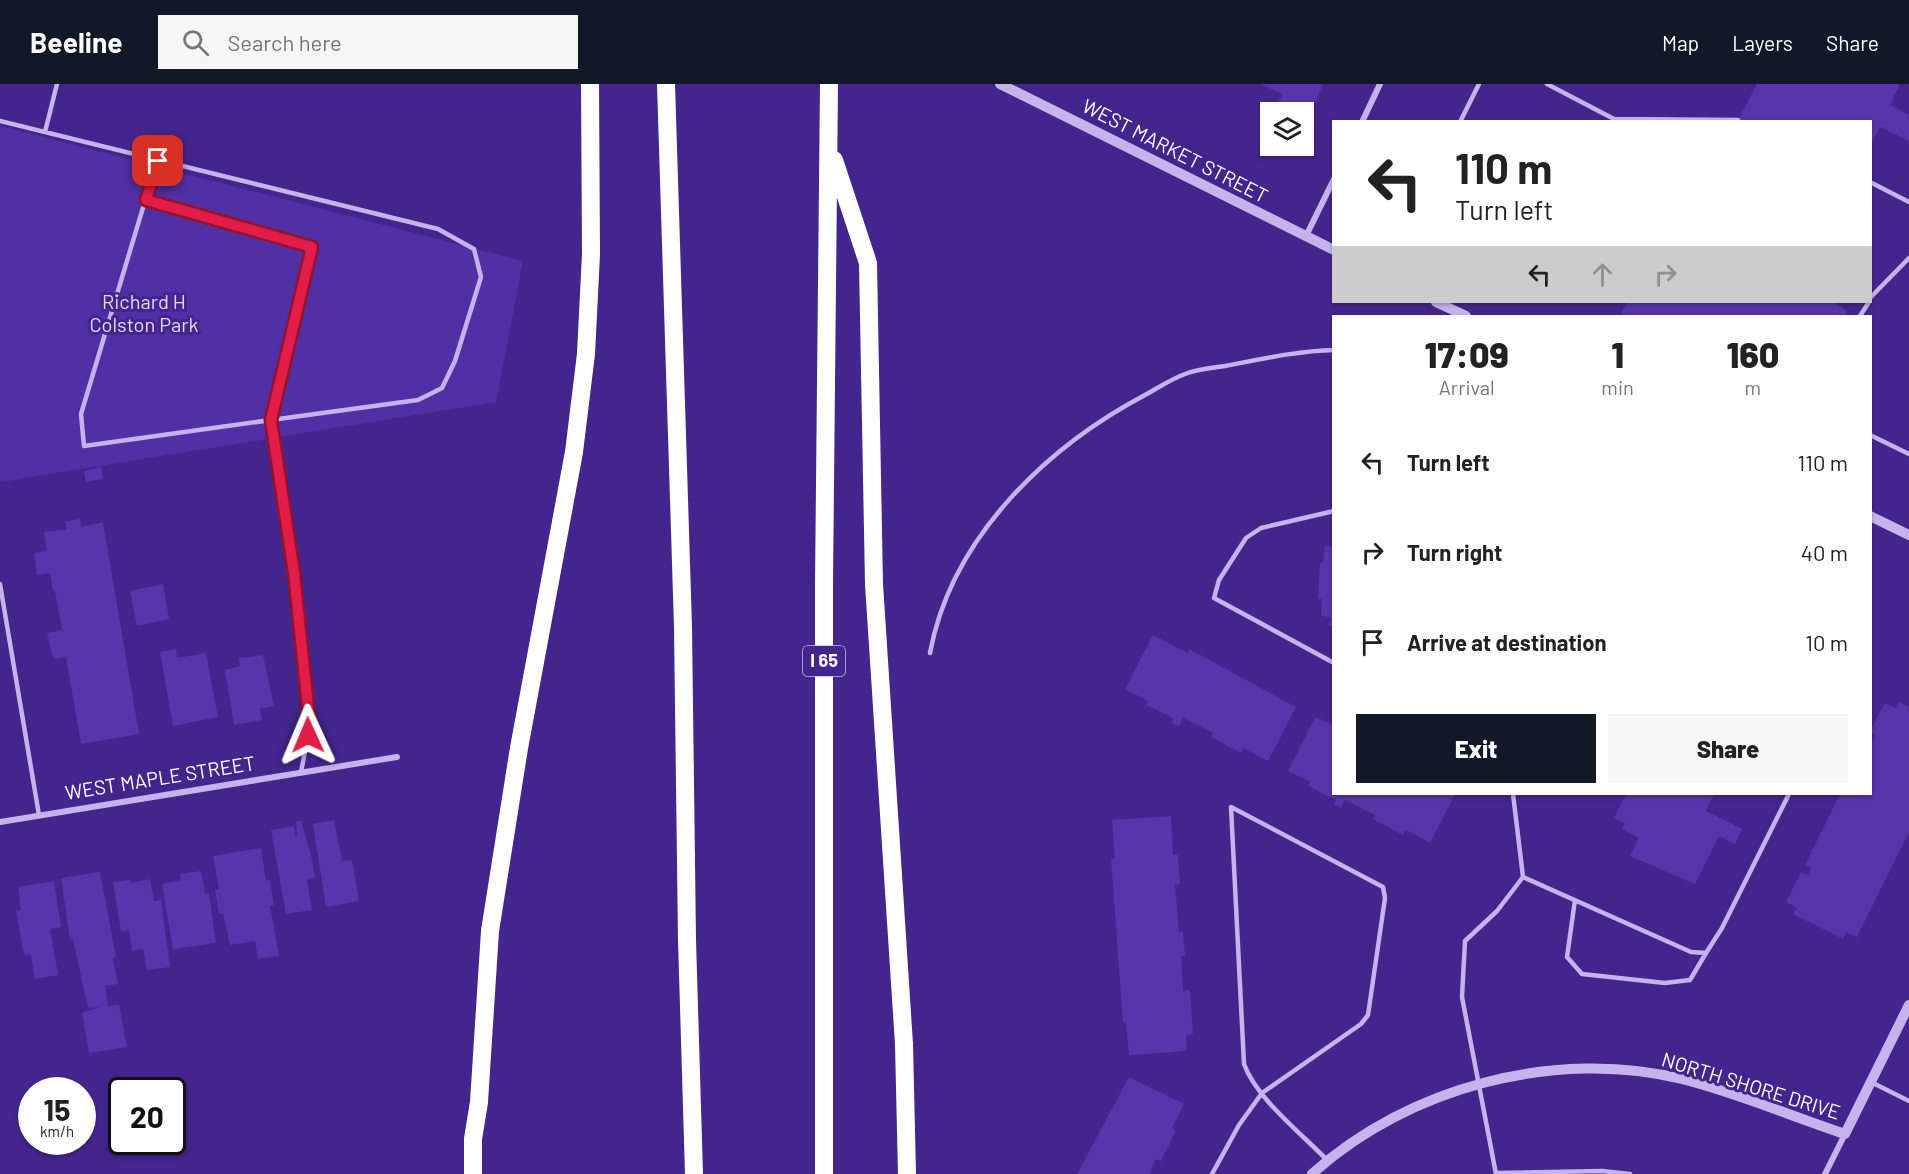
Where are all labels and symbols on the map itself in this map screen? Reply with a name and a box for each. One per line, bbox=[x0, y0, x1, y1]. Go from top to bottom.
street label: WEST MARKET STREET bbox=[1079, 93, 1272, 207]
pin bbox=[132, 135, 183, 186]
park label: Richard H Colston Park bbox=[89, 289, 199, 336]
road number: I 65 bbox=[803, 646, 845, 676]
position arrow bbox=[276, 703, 340, 767]
street label: WEST MAPLE STREET bbox=[63, 750, 257, 804]
street label: NORTH SHORE DRIVE bbox=[1659, 1046, 1844, 1124]
speed limit sign: 20 bbox=[108, 1077, 186, 1155]

